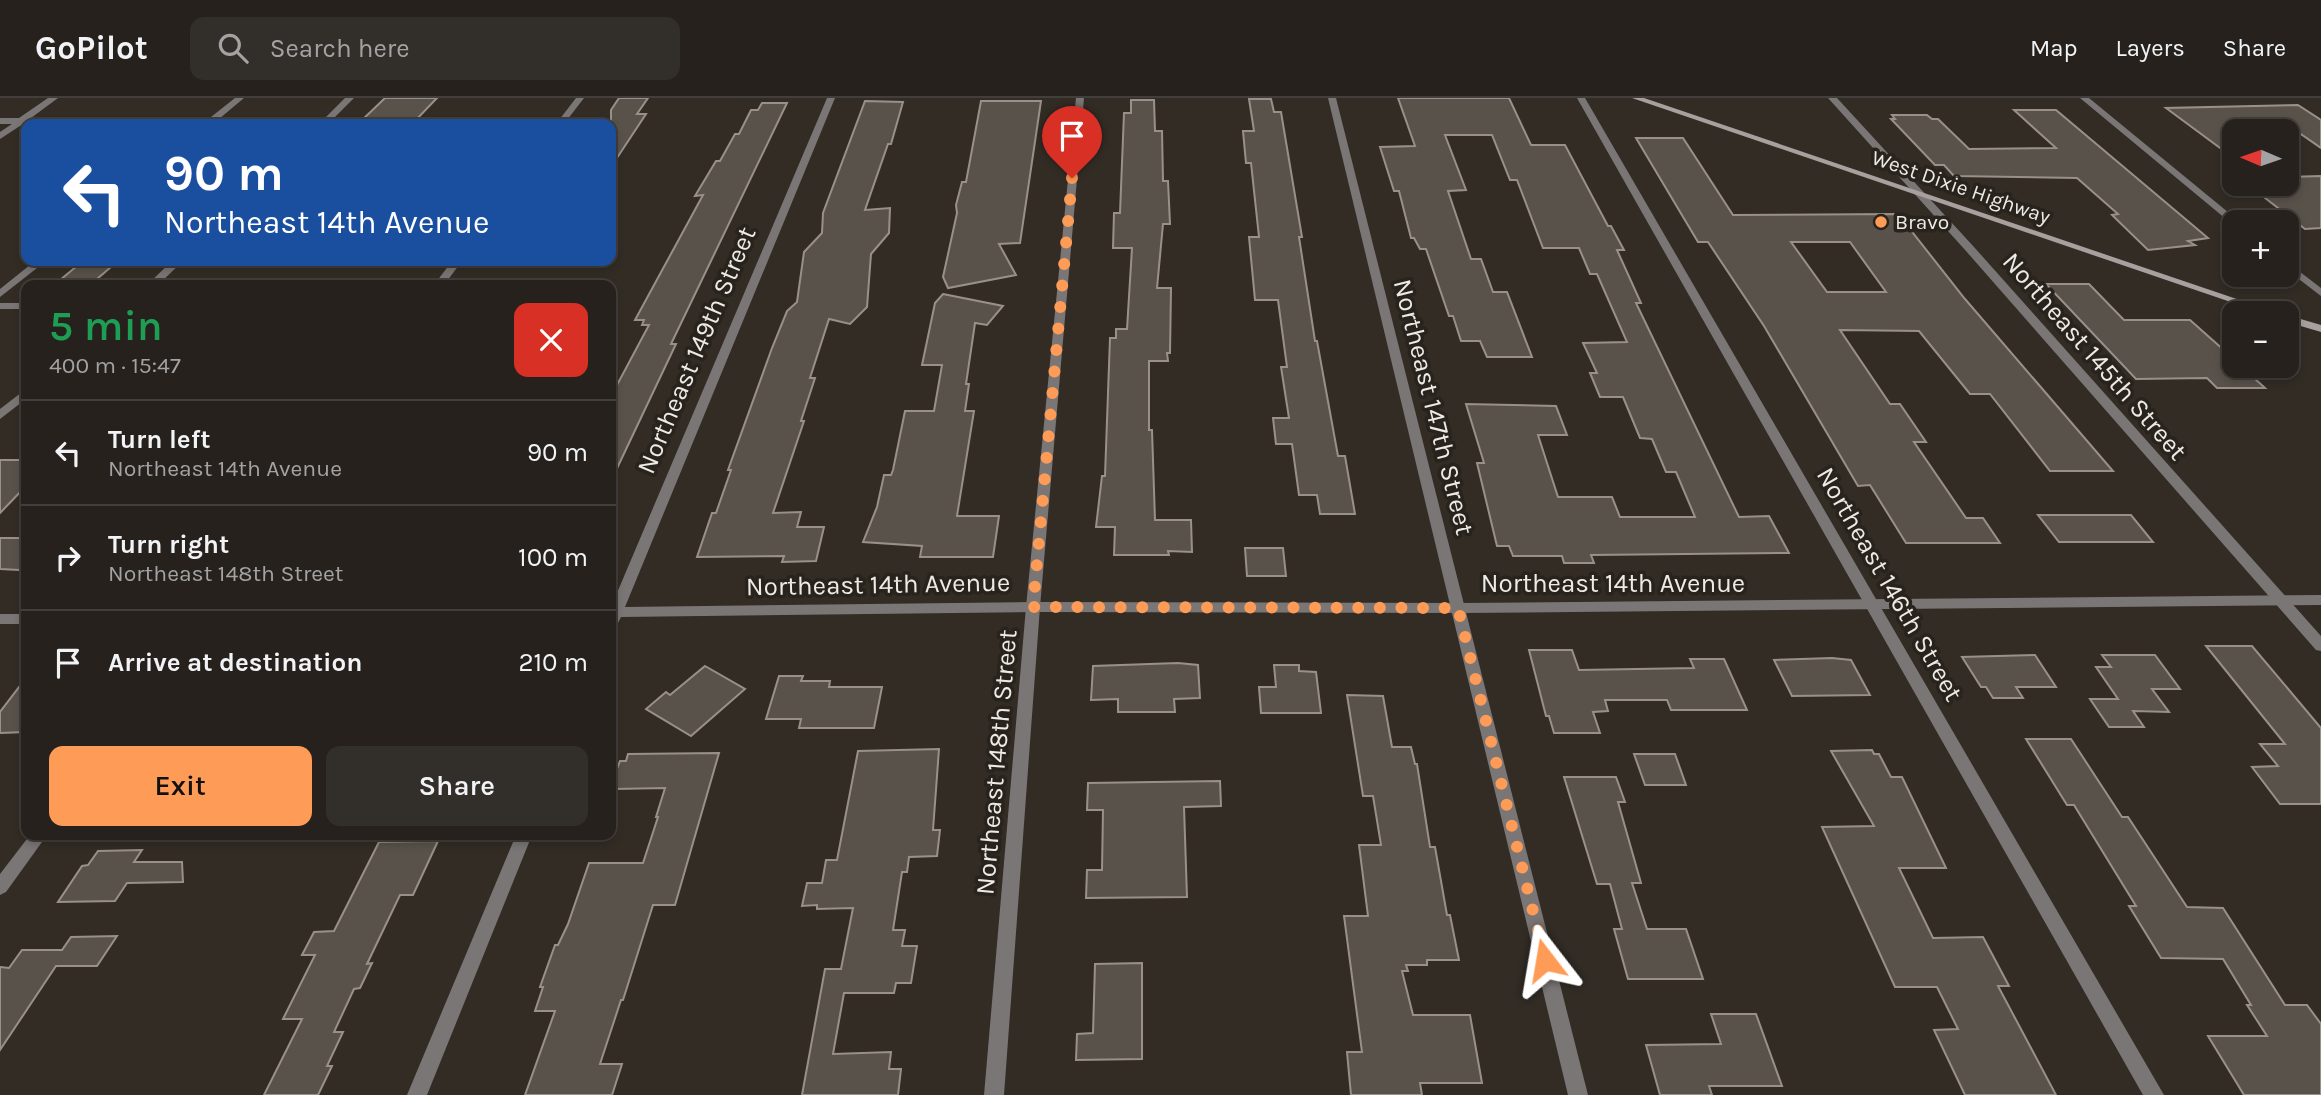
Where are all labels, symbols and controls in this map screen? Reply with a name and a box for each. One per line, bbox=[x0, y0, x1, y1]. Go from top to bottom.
search box bbox=[190, 17, 680, 80]
text: GoPilot bbox=[35, 29, 148, 67]
icon: search bbox=[214, 29, 252, 67]
text: Search here bbox=[270, 33, 410, 64]
text: Map bbox=[2030, 34, 2078, 62]
text: Layers bbox=[2116, 34, 2185, 62]
text: Share bbox=[2223, 34, 2286, 62]
pin bbox=[1042, 106, 1102, 178]
icon: arrive bbox=[1053, 117, 1091, 155]
north arrow bbox=[2222, 119, 2300, 196]
map controls bbox=[2222, 119, 2299, 378]
text: 90 m bbox=[164, 145, 284, 202]
street label: West Dixie Highway bbox=[1869, 145, 2054, 229]
icon: left bbox=[49, 147, 140, 238]
text: Northeast 14th Avenue bbox=[164, 204, 490, 241]
place label: Bravo bbox=[1895, 210, 1949, 234]
button: + bbox=[2222, 210, 2299, 287]
marker: Bravo bbox=[1873, 214, 1889, 230]
street label: Northeast 149th Street bbox=[630, 222, 763, 478]
street label: Northeast 145th Street bbox=[1996, 246, 2193, 467]
street label: Northeast 147th Street bbox=[1387, 276, 1480, 538]
text: 5 min bbox=[49, 301, 163, 351]
button: − bbox=[2222, 301, 2299, 378]
button: close bbox=[514, 303, 588, 377]
text: 400 m · 15:47 bbox=[49, 352, 181, 379]
text: Turn left bbox=[108, 424, 210, 455]
icon: left bbox=[49, 434, 87, 472]
text: 90 m bbox=[527, 437, 588, 468]
text: Northeast 14th Avenue bbox=[108, 455, 342, 482]
street label: Northeast 146th Street bbox=[1810, 462, 1969, 707]
text: Turn right bbox=[108, 529, 229, 560]
icon: right bbox=[49, 539, 87, 577]
text: 100 m bbox=[518, 542, 588, 573]
text: Northeast 148th Street bbox=[108, 560, 344, 587]
street label: Northeast 14th Avenue bbox=[746, 567, 1010, 602]
street label: Northeast 14th Avenue bbox=[1481, 568, 1745, 599]
street label: Northeast 148th Street bbox=[969, 628, 1024, 896]
icon: arrive bbox=[49, 644, 87, 682]
text: Arrive at destination bbox=[108, 647, 362, 678]
text: 210 m bbox=[518, 647, 588, 678]
button: Exit bbox=[49, 746, 312, 826]
button: Share bbox=[326, 746, 588, 826]
position arrow bbox=[1508, 923, 1582, 997]

